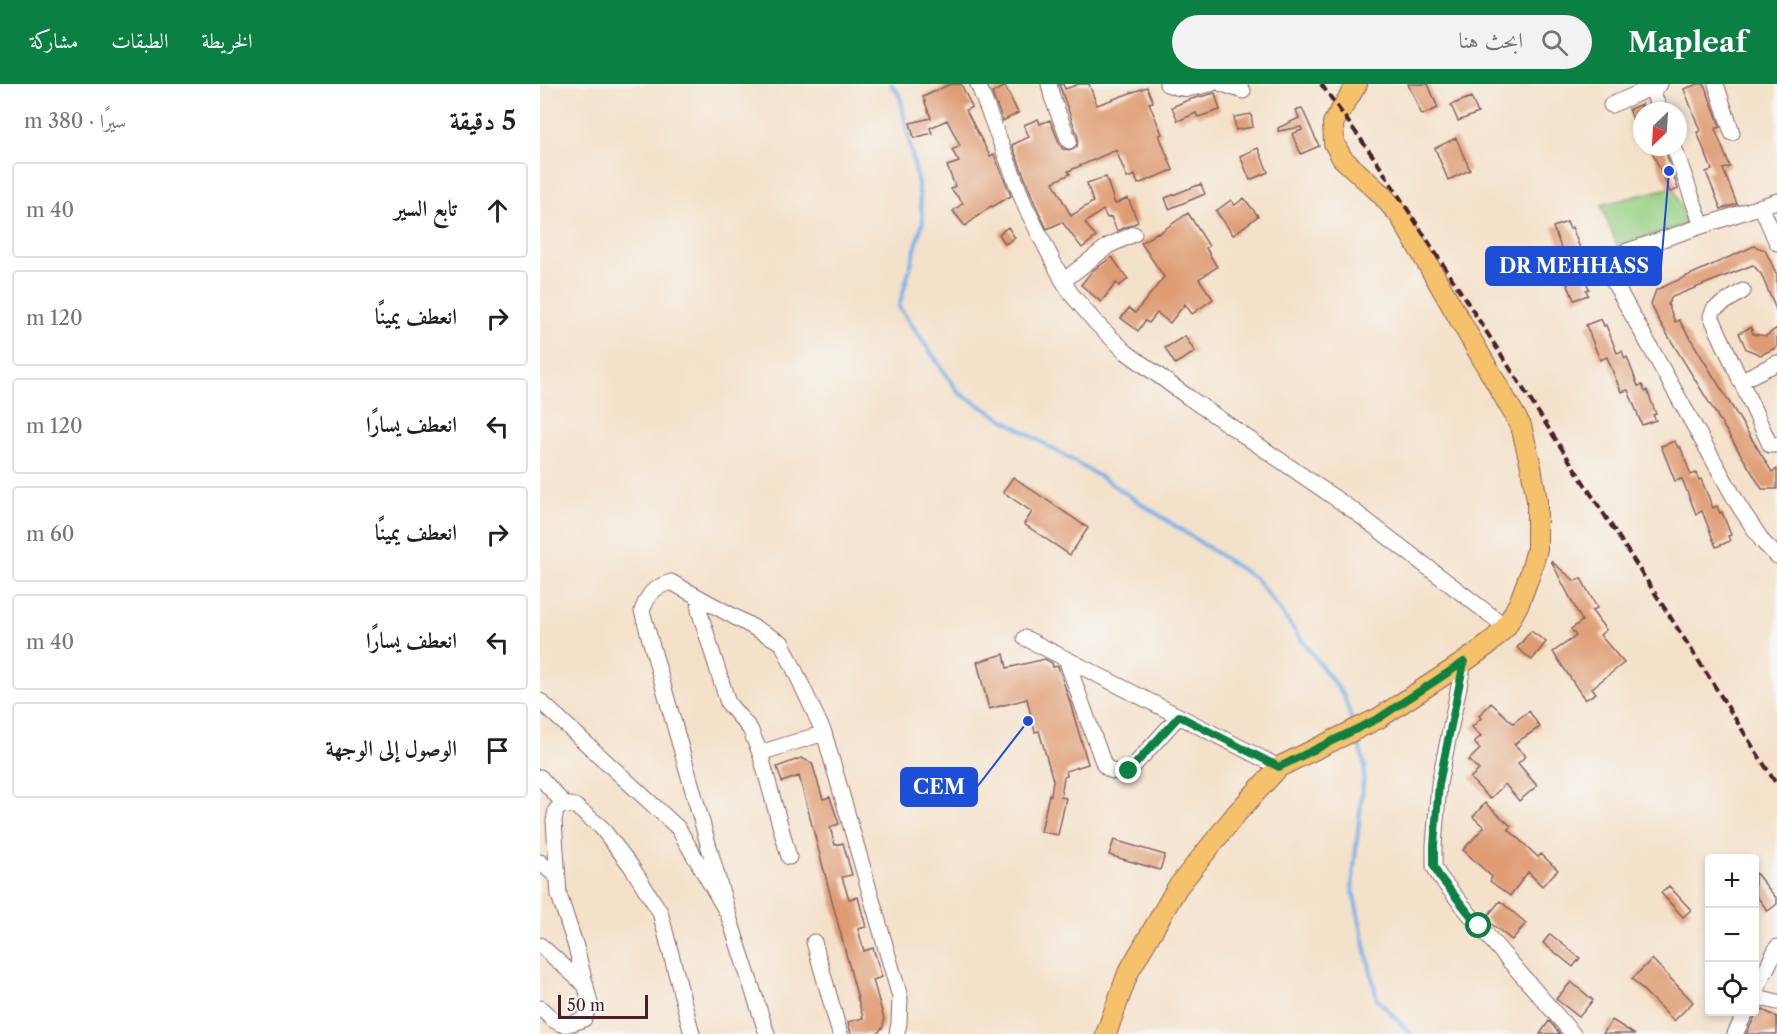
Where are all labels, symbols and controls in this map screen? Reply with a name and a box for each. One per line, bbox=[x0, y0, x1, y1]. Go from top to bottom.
search box bbox=[1172, 15, 1592, 69]
text: Mapleaf bbox=[1628, 25, 1747, 59]
icon: search bbox=[1538, 26, 1571, 59]
text: ابحث هنا bbox=[1458, 27, 1523, 54]
text: مشاركة bbox=[30, 28, 78, 53]
text: الطبقات bbox=[111, 28, 168, 53]
text: الخريطة bbox=[201, 28, 253, 53]
north arrow bbox=[1633, 102, 1687, 156]
text: 5 دقيقة bbox=[450, 105, 516, 137]
text: سيرًا · 380 m bbox=[24, 109, 126, 133]
icon: ahead bbox=[481, 194, 514, 227]
text: تابع السير bbox=[394, 195, 457, 222]
text: 40 m bbox=[26, 198, 74, 222]
callout: DR MEHHASS bbox=[1486, 247, 1661, 285]
text: DR MEHHASS bbox=[1499, 254, 1649, 278]
icon: right bbox=[481, 302, 514, 335]
text: انعطف يمينًا bbox=[375, 303, 457, 330]
text: 120 m bbox=[26, 306, 83, 330]
icon: left bbox=[481, 410, 514, 443]
text: انعطف يسارًا bbox=[366, 411, 457, 438]
text: 120 m bbox=[26, 414, 83, 438]
icon: right bbox=[481, 518, 514, 551]
text: انعطف يمينًا bbox=[375, 519, 457, 546]
text: 60 m bbox=[26, 522, 74, 546]
icon: left bbox=[481, 626, 514, 659]
text: انعطف يسارًا bbox=[366, 627, 457, 654]
text: 40 m bbox=[26, 630, 74, 654]
icon: arrive bbox=[481, 734, 514, 767]
text: الوصول إلى الوجهة bbox=[325, 735, 457, 762]
route end bbox=[1115, 757, 1141, 783]
callout: CEM bbox=[901, 768, 977, 806]
text: CEM bbox=[913, 775, 965, 799]
map controls bbox=[1705, 854, 1759, 1016]
button: + bbox=[1705, 854, 1759, 908]
button: − bbox=[1705, 908, 1759, 962]
route start bbox=[1465, 912, 1491, 938]
button: locate bbox=[1705, 962, 1759, 1016]
scale bar bbox=[558, 992, 648, 1020]
text: 50 m bbox=[567, 995, 605, 1015]

